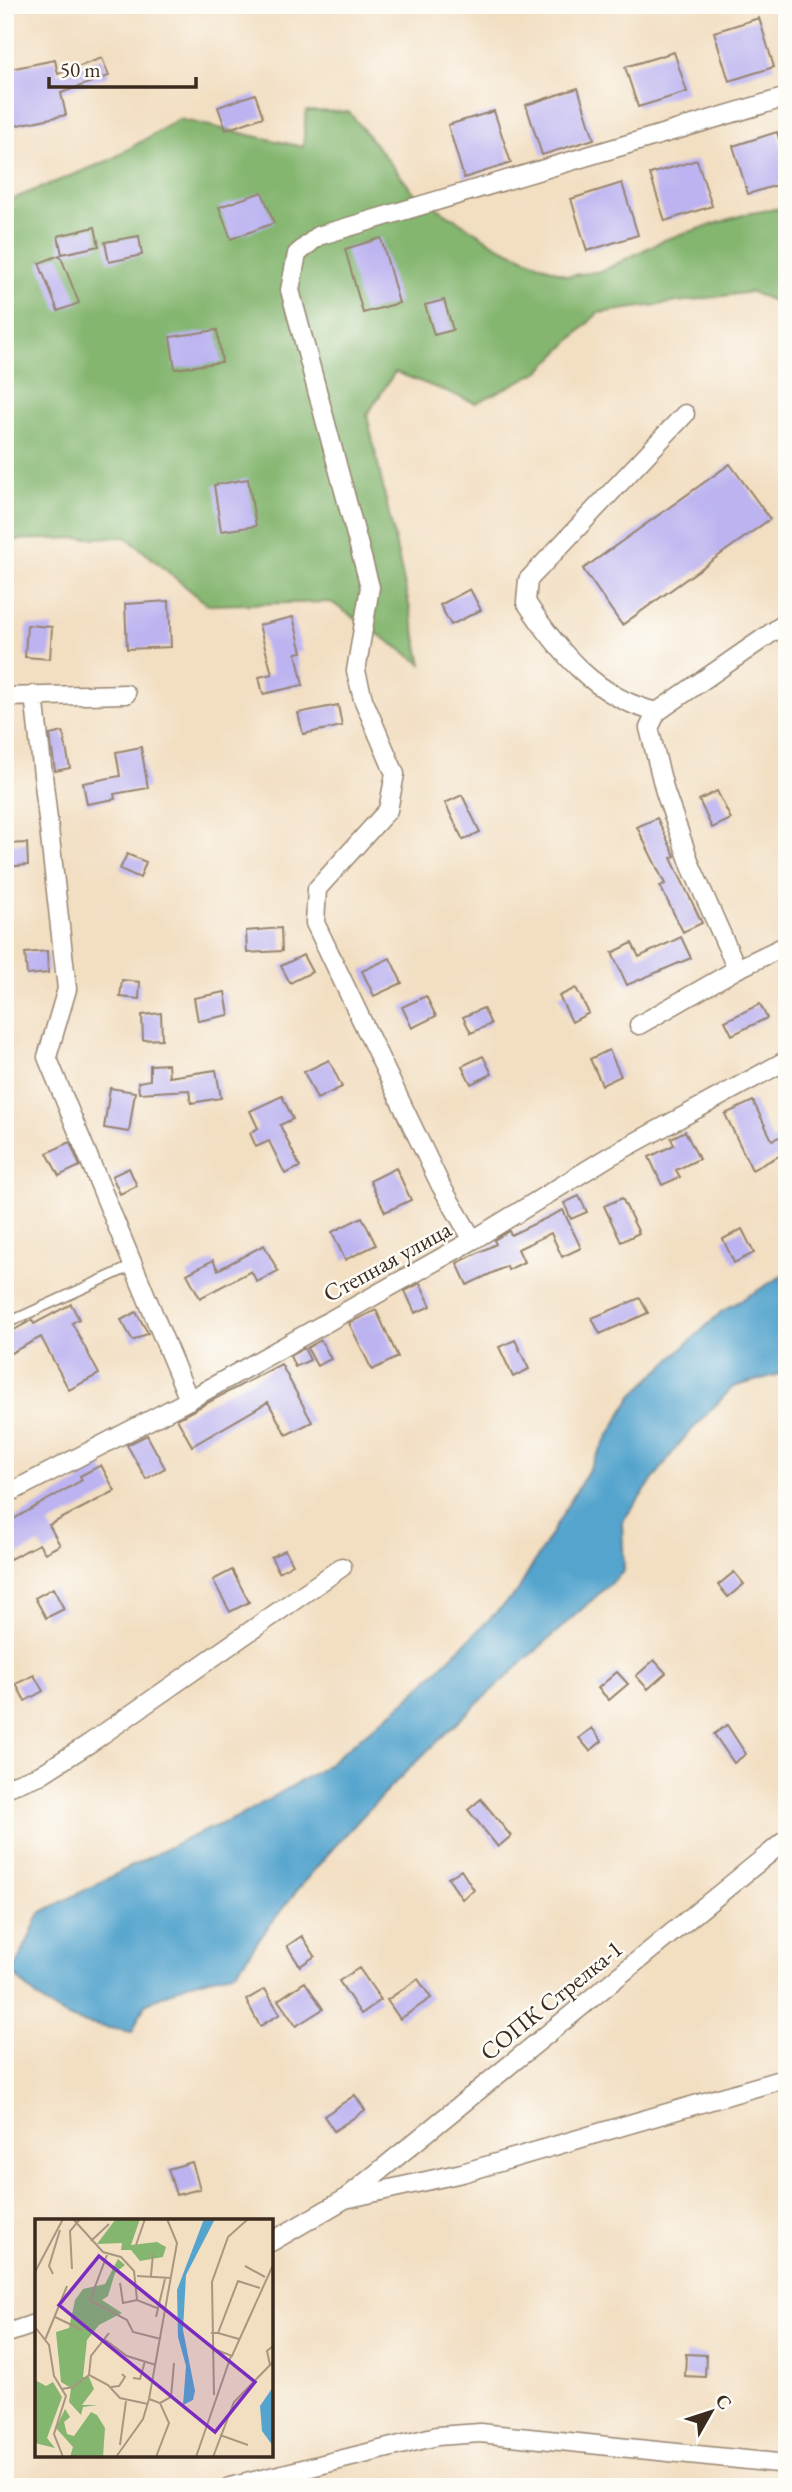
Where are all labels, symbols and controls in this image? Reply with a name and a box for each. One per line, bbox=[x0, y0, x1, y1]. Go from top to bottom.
scale bar bbox=[49, 46, 196, 90]
text: 50 m bbox=[60, 56, 101, 83]
street label: Степная улица bbox=[317, 1213, 457, 1309]
street label: СОПК Стрелка-1 bbox=[473, 1933, 629, 2067]
inset map bbox=[35, 2219, 273, 2457]
north arrow bbox=[676, 2376, 746, 2446]
text: С bbox=[710, 2389, 738, 2415]

